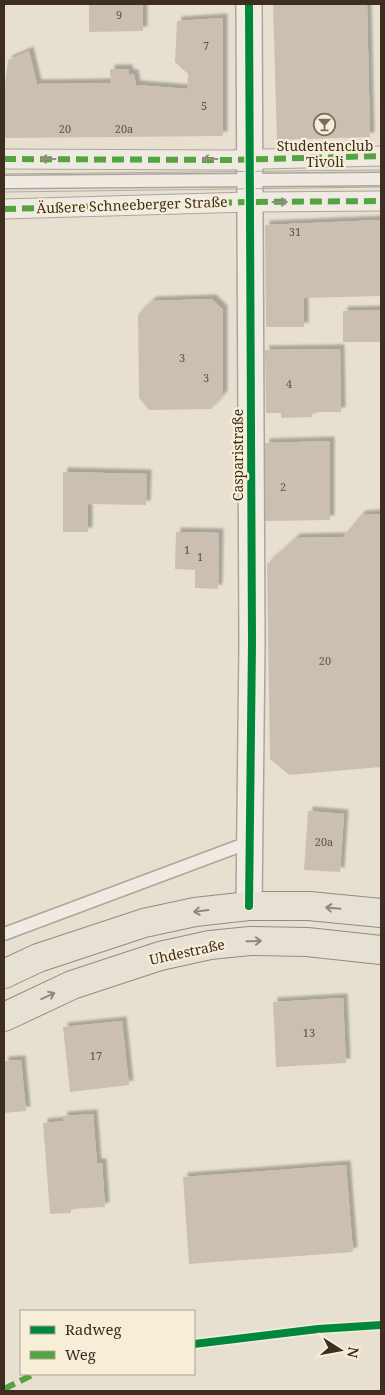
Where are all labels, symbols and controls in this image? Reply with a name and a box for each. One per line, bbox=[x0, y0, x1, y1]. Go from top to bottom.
house number: 9 bbox=[116, 7, 122, 22]
house number: 7 bbox=[203, 38, 209, 53]
house number: 5 bbox=[201, 98, 207, 113]
bar icon: Studentenclub Tivoli bbox=[313, 112, 337, 136]
house number: 20 bbox=[59, 121, 71, 136]
house number: 20a bbox=[115, 121, 133, 136]
place label: Studentenclub Tivoli bbox=[277, 136, 373, 171]
one-way arrow bbox=[40, 154, 56, 164]
one-way arrow bbox=[202, 155, 218, 164]
street label: Äußere Schneeberger Straße bbox=[36, 192, 228, 217]
one-way arrow bbox=[272, 197, 288, 207]
house number: 31 bbox=[289, 224, 301, 239]
house number: 3 bbox=[179, 350, 185, 365]
house number: 3 bbox=[203, 370, 209, 385]
house number: 4 bbox=[286, 376, 292, 391]
street label: Casparistraße bbox=[228, 409, 247, 501]
house number: 2 bbox=[280, 479, 286, 494]
house number: 1 bbox=[184, 542, 190, 557]
house number: 1 bbox=[197, 549, 203, 564]
house number: 20 bbox=[319, 653, 331, 668]
house number: 20a bbox=[315, 834, 333, 849]
one-way arrow bbox=[325, 904, 341, 913]
one-way arrow bbox=[193, 906, 209, 916]
street label: Uhdestraße bbox=[147, 934, 227, 969]
one-way arrow bbox=[246, 936, 262, 946]
one-way arrow bbox=[40, 991, 55, 1001]
house number: 13 bbox=[303, 1025, 315, 1040]
house number: 17 bbox=[90, 1048, 102, 1063]
legend bbox=[20, 1310, 195, 1375]
text: Radweg bbox=[65, 1319, 122, 1339]
north arrow bbox=[315, 1325, 365, 1375]
text: Weg bbox=[65, 1344, 96, 1364]
text: N bbox=[343, 1345, 364, 1360]

